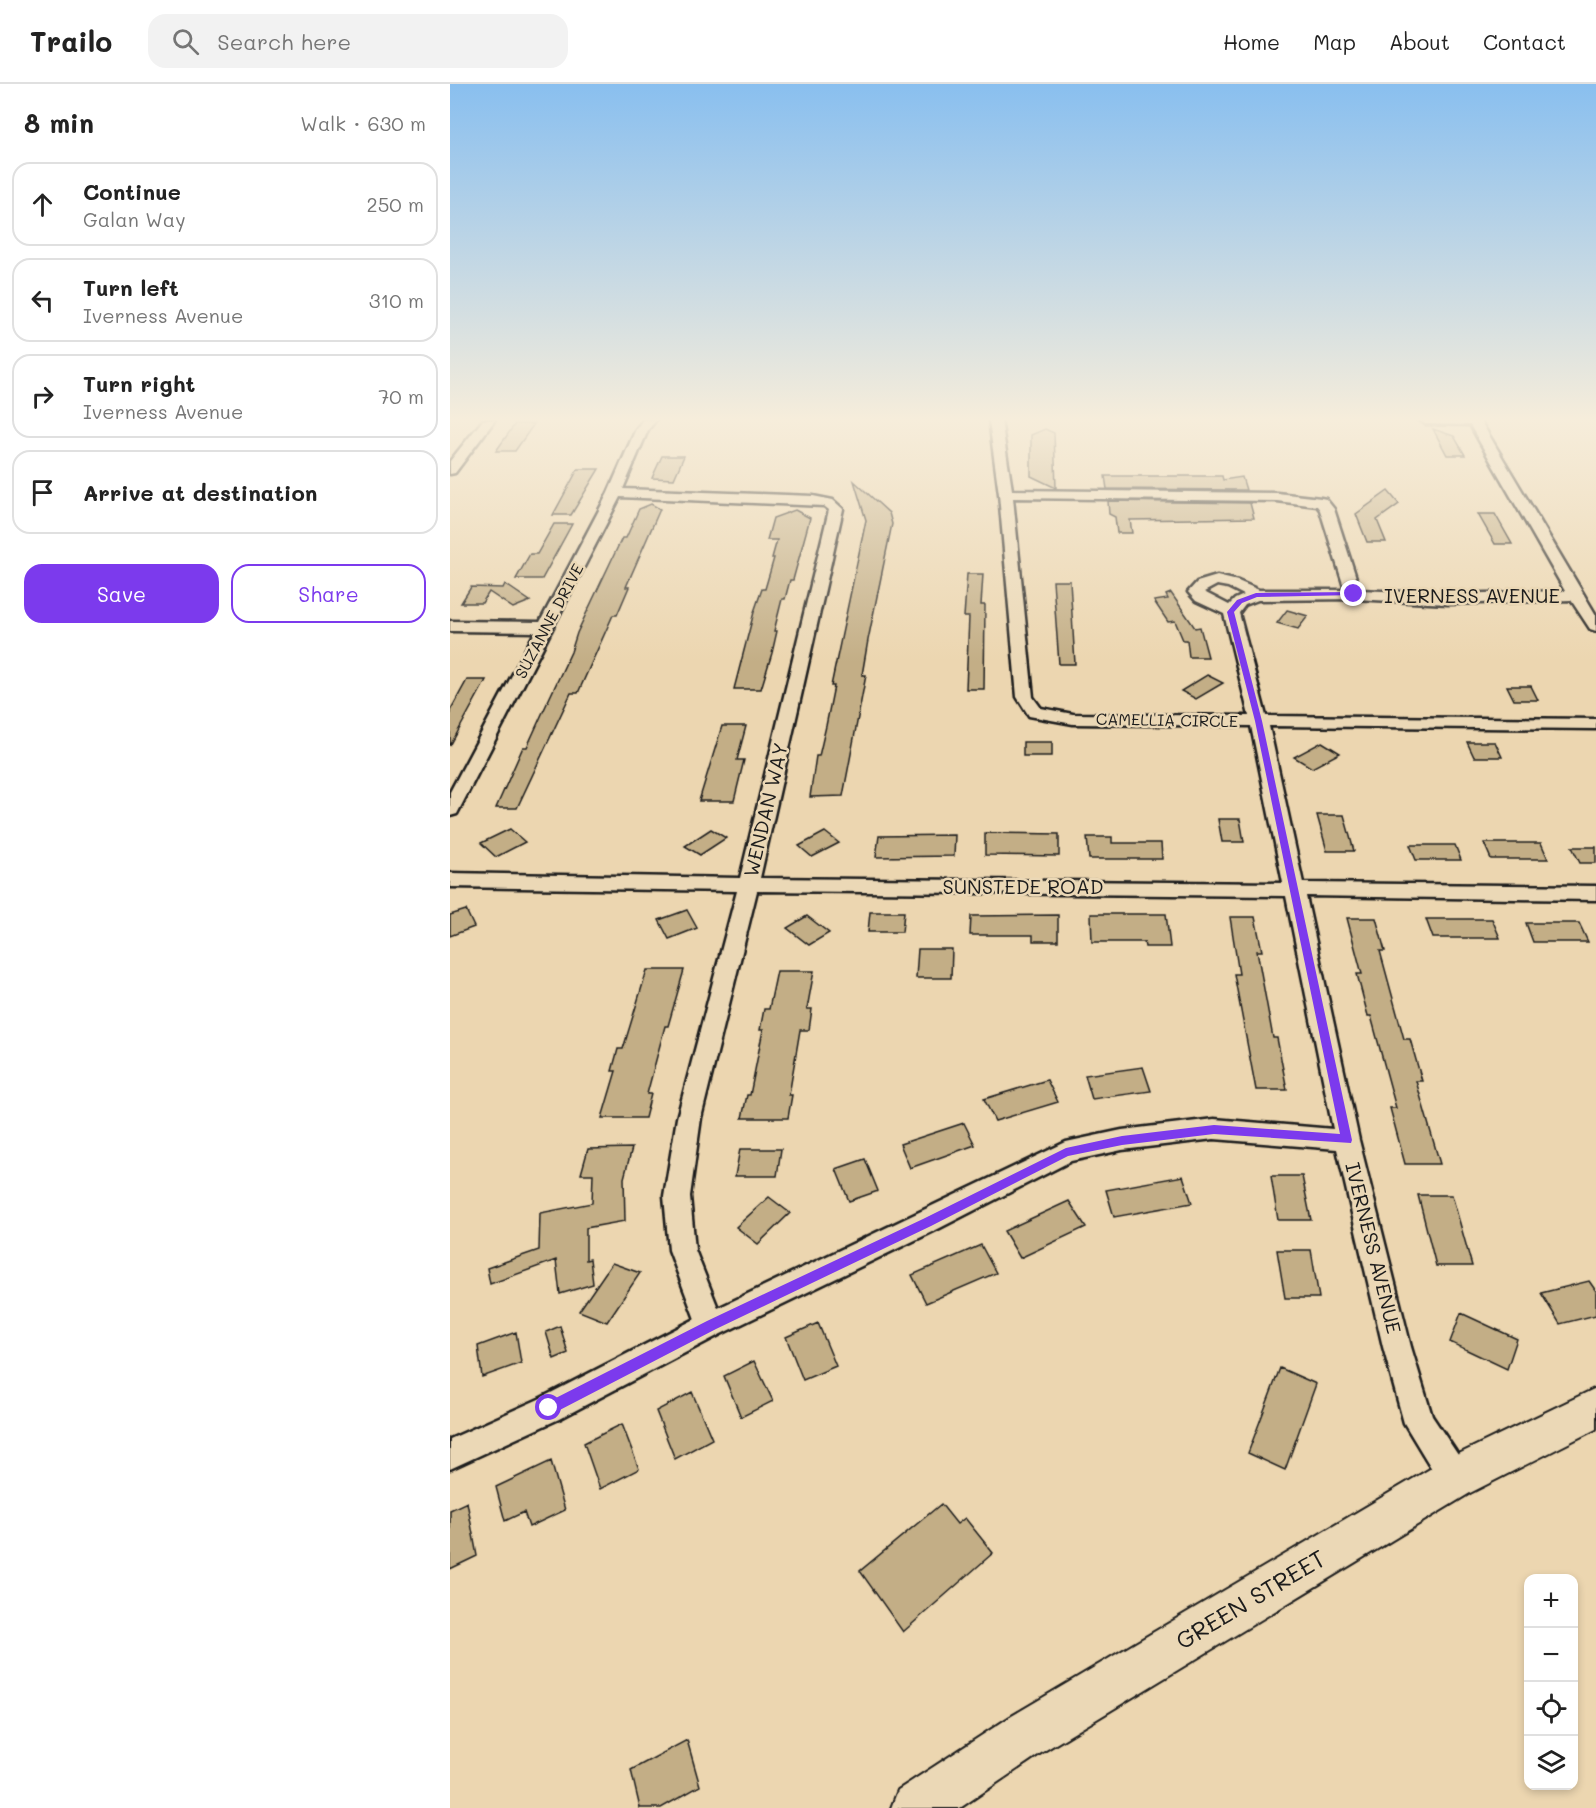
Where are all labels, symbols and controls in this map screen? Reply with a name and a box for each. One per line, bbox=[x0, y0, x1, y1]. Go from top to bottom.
search box bbox=[148, 14, 568, 68]
text: Trailo bbox=[30, 23, 112, 59]
icon: search bbox=[169, 25, 202, 58]
text: Search here bbox=[217, 27, 351, 56]
text: Home bbox=[1223, 28, 1280, 55]
text: Map bbox=[1313, 28, 1356, 55]
text: About bbox=[1389, 28, 1450, 55]
text: Contact bbox=[1483, 28, 1566, 55]
text: 8 min bbox=[24, 106, 94, 140]
text: Walk · 630 m bbox=[300, 110, 426, 136]
text: Continue bbox=[83, 177, 181, 206]
icon: ahead bbox=[26, 188, 59, 221]
text: 250 m bbox=[367, 191, 424, 217]
text: Galan Way bbox=[83, 206, 186, 232]
text: Turn left bbox=[83, 273, 179, 302]
icon: left bbox=[26, 284, 59, 317]
text: 310 m bbox=[369, 287, 424, 313]
text: Iverness Avenue bbox=[83, 302, 243, 328]
text: Turn right bbox=[83, 369, 195, 398]
icon: right bbox=[26, 380, 59, 413]
text: 70 m bbox=[378, 383, 424, 409]
text: Iverness Avenue bbox=[83, 398, 243, 424]
icon: arrive bbox=[26, 476, 59, 509]
text: Arrive at destination bbox=[83, 478, 318, 507]
street label: SUZANNE DRIVE bbox=[509, 560, 588, 682]
button: Save bbox=[24, 564, 219, 623]
button: Share bbox=[231, 564, 426, 623]
route end bbox=[1340, 580, 1366, 606]
street label: IVERNESS AVENUE bbox=[1384, 582, 1560, 608]
street label: CAMELLIA CIRCLE bbox=[1096, 708, 1238, 731]
street label: WENDAN WAY bbox=[737, 740, 793, 879]
street label: SUNSTEDE ROAD bbox=[942, 873, 1104, 899]
street label: IVERNESS AVENUE bbox=[1340, 1159, 1408, 1336]
route start bbox=[535, 1394, 561, 1420]
street label: GREEN STREET bbox=[1170, 1542, 1331, 1656]
map controls bbox=[1524, 1574, 1578, 1790]
button: + bbox=[1524, 1574, 1578, 1628]
button: − bbox=[1524, 1628, 1578, 1682]
button: locate bbox=[1524, 1682, 1578, 1736]
button: layers bbox=[1524, 1736, 1578, 1790]

